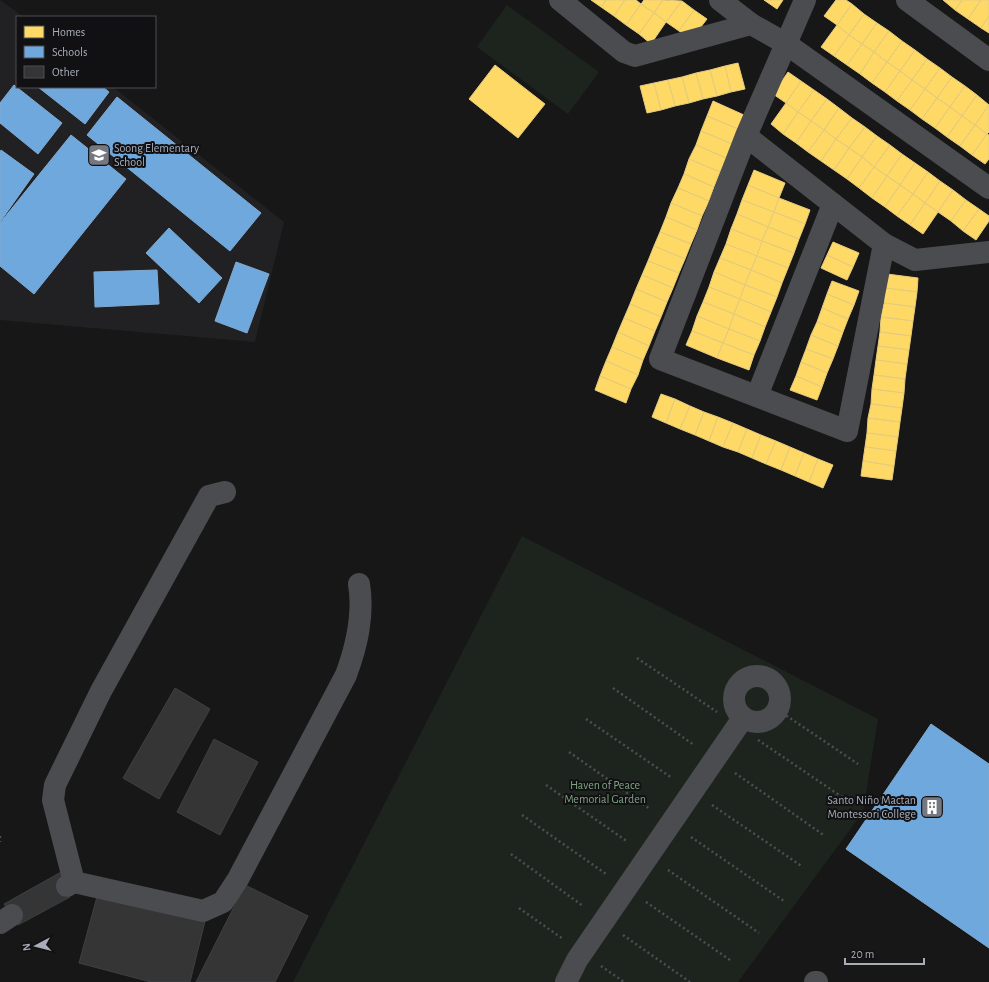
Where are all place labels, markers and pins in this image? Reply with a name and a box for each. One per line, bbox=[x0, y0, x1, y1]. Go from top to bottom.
school or university icon: Soong Elementary School bbox=[86, 142, 112, 168]
place label: Soong Elementary School bbox=[114, 142, 199, 168]
place label: Santo Niño Mactan Montessori College bbox=[827, 794, 916, 820]
building icon: Santo Niño Mactan Montessori College bbox=[919, 794, 945, 820]

